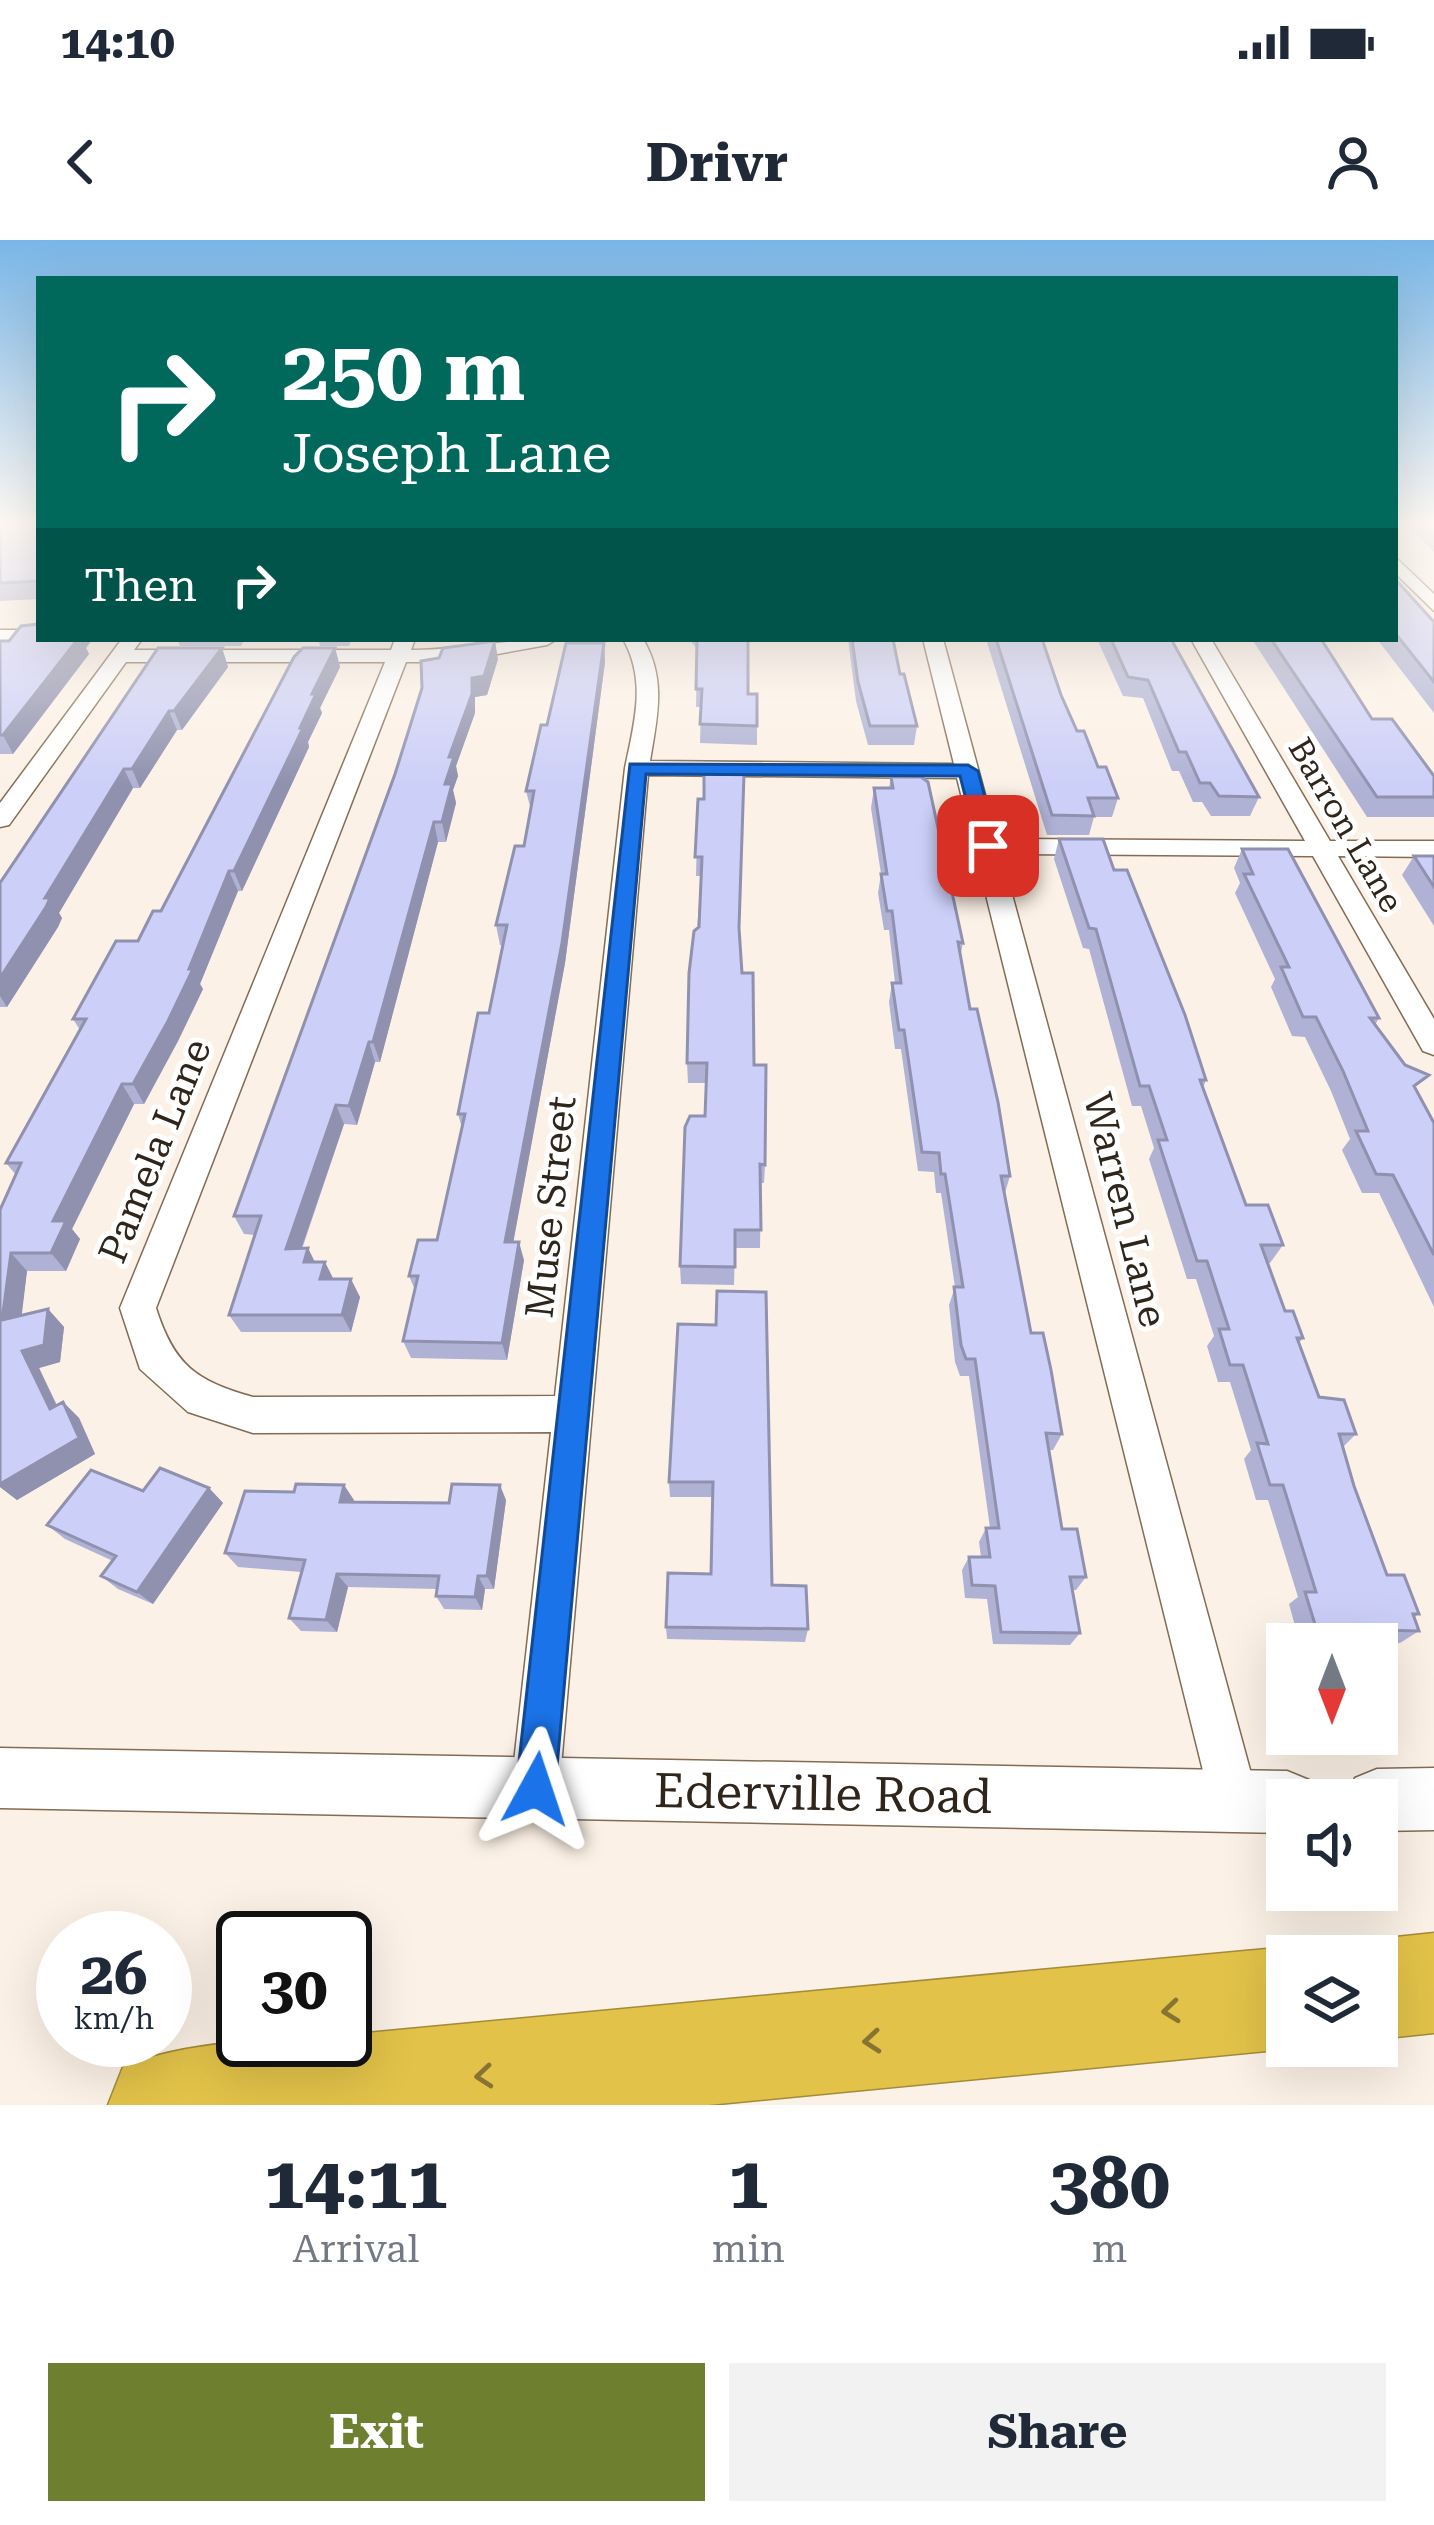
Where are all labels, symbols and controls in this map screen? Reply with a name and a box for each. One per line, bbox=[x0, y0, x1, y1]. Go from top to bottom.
text: 14:10 bbox=[60, 16, 175, 69]
icon: back bbox=[48, 129, 114, 195]
icon: person bbox=[1320, 129, 1386, 195]
text: Drivr bbox=[646, 131, 788, 194]
text: 250 m bbox=[282, 322, 525, 420]
icon: right bbox=[84, 324, 240, 480]
text: Joseph Lane bbox=[282, 422, 611, 485]
icon: right bbox=[221, 552, 287, 618]
text: Then bbox=[84, 559, 197, 612]
street label: Barron Lane bbox=[1280, 731, 1412, 919]
pin bbox=[937, 795, 1039, 897]
icon: arrive bbox=[955, 813, 1021, 879]
street label: Pamela Lane bbox=[89, 1032, 221, 1270]
street label: Warren Lane bbox=[1074, 1088, 1176, 1332]
street label: Muse Street bbox=[516, 1094, 586, 1320]
north arrow bbox=[1266, 1623, 1398, 1755]
map controls bbox=[1266, 1623, 1398, 2067]
position arrow bbox=[473, 1726, 599, 1852]
street label: Ederville Road bbox=[654, 1763, 992, 1825]
button: sound bbox=[1266, 1779, 1398, 1911]
speed limit sign: 30 bbox=[216, 1911, 372, 2067]
button: layers bbox=[1266, 1935, 1398, 2067]
text: 26 bbox=[80, 1938, 148, 2009]
one-way arrow bbox=[1161, 1998, 1180, 2023]
text: km/h bbox=[74, 2001, 154, 2036]
one-way arrow bbox=[862, 2028, 881, 2053]
one-way arrow bbox=[474, 2063, 493, 2088]
text: 14:11 bbox=[264, 2141, 448, 2226]
text: 1 bbox=[728, 2141, 769, 2226]
text: 380 bbox=[1049, 2141, 1170, 2226]
text: Arrival bbox=[293, 2226, 419, 2272]
text: min bbox=[712, 2226, 785, 2272]
text: m bbox=[1092, 2226, 1127, 2272]
button: Exit bbox=[48, 2363, 705, 2501]
button: Share bbox=[729, 2363, 1386, 2501]

